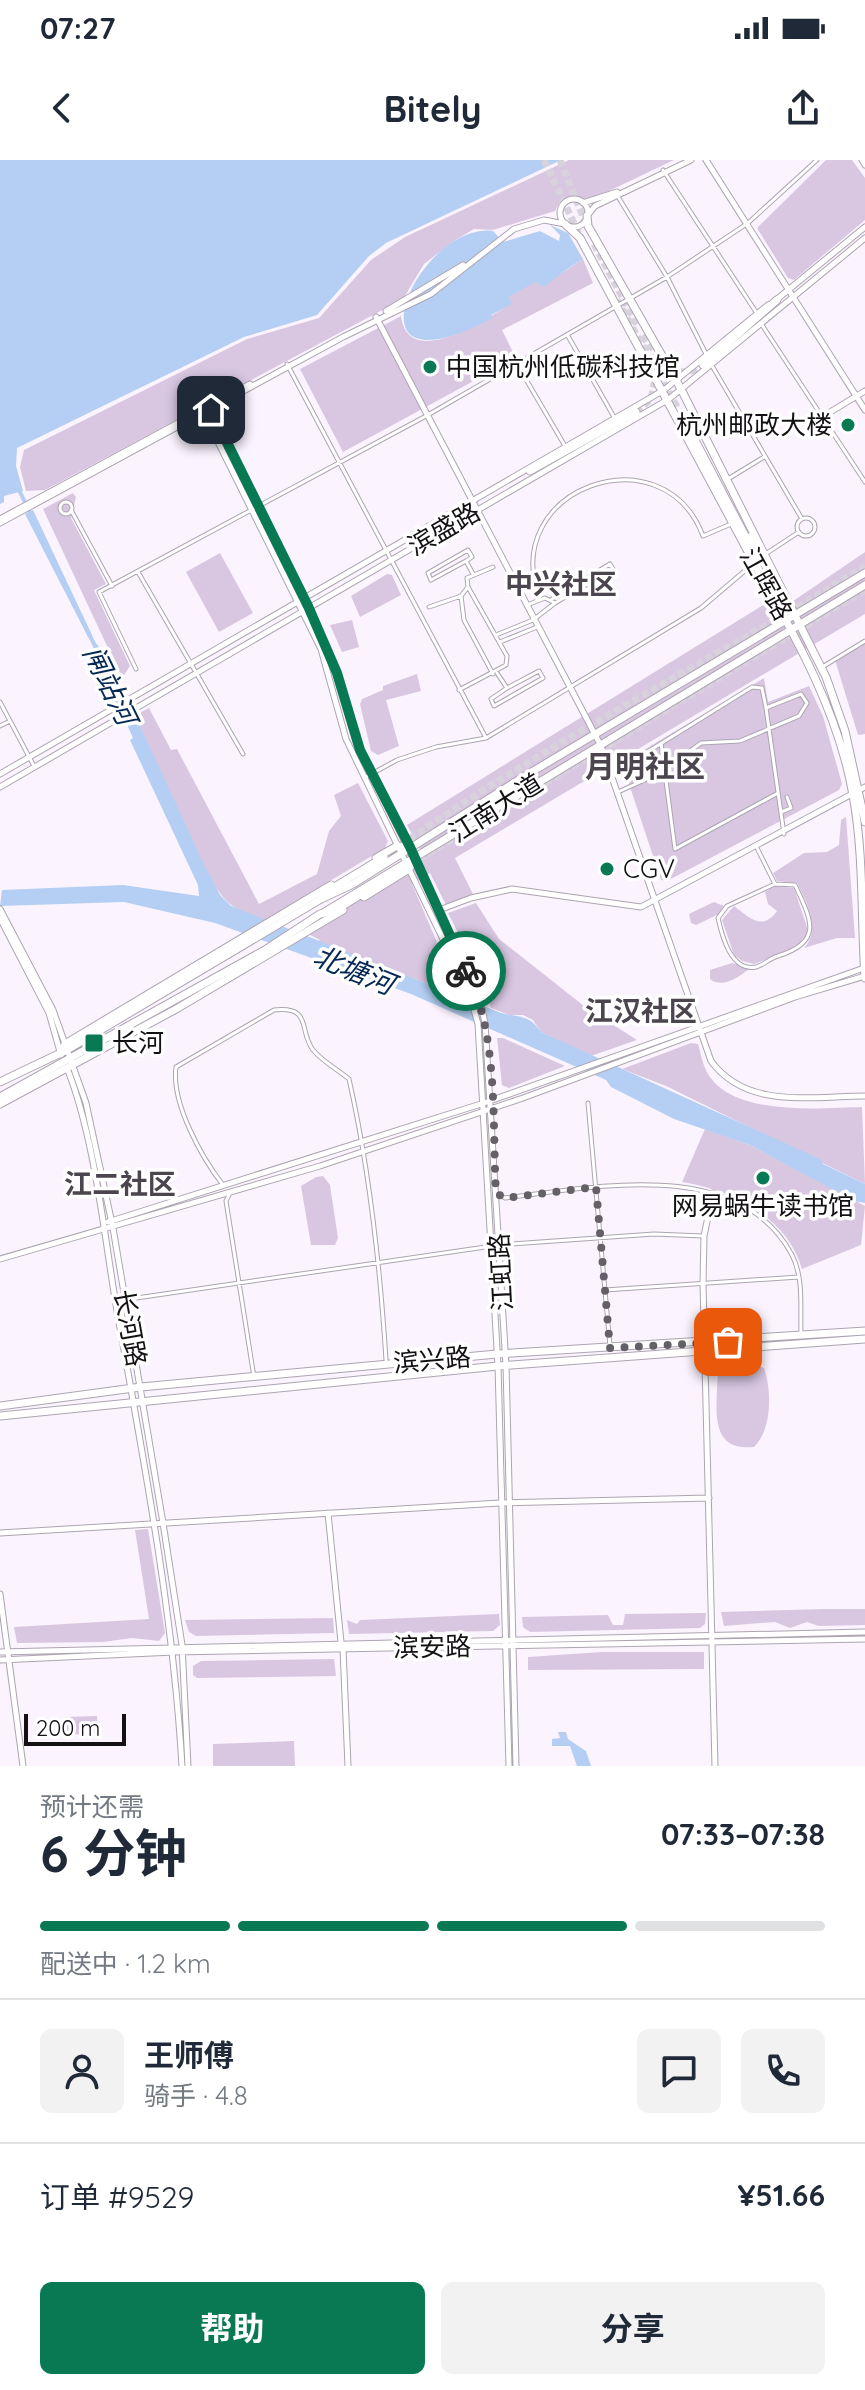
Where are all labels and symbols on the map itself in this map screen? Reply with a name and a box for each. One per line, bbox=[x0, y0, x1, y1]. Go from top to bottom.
place label: 中国杭州低碳科技馆 bbox=[446, 350, 680, 383]
marker: 中国杭州低碳科技馆 bbox=[421, 358, 439, 376]
pin bbox=[177, 376, 245, 444]
place label: 杭州邮政大楼 bbox=[676, 408, 832, 441]
marker: 杭州邮政大楼 bbox=[839, 416, 857, 434]
street label: 滨盛路 bbox=[402, 495, 486, 562]
street label: 江晖路 bbox=[733, 542, 800, 626]
district label: 中兴社区 bbox=[505, 566, 617, 601]
water label: 闸站河 bbox=[76, 639, 147, 735]
district label: 月明社区 bbox=[585, 747, 705, 785]
street label: 江南大道 bbox=[443, 766, 549, 849]
place label: CGV bbox=[623, 852, 675, 885]
marker: CGV bbox=[598, 860, 616, 878]
courier bbox=[426, 931, 506, 1011]
water label: 北塘河 bbox=[309, 938, 404, 1003]
district label: 江汉社区 bbox=[585, 993, 697, 1028]
place label: 长河 bbox=[112, 1026, 164, 1059]
marker: 长河 bbox=[83, 1032, 105, 1054]
district label: 江二社区 bbox=[64, 1166, 176, 1201]
marker: 网易蜗牛读书馆 bbox=[754, 1169, 772, 1187]
place label: 网易蜗牛读书馆 bbox=[672, 1189, 854, 1222]
street label: 江虹路 bbox=[482, 1232, 519, 1312]
street label: 长河路 bbox=[107, 1287, 154, 1369]
pin bbox=[694, 1308, 762, 1376]
street label: 滨兴路 bbox=[392, 1340, 472, 1379]
street label: 滨安路 bbox=[393, 1629, 471, 1664]
scale bar bbox=[24, 1710, 126, 1746]

